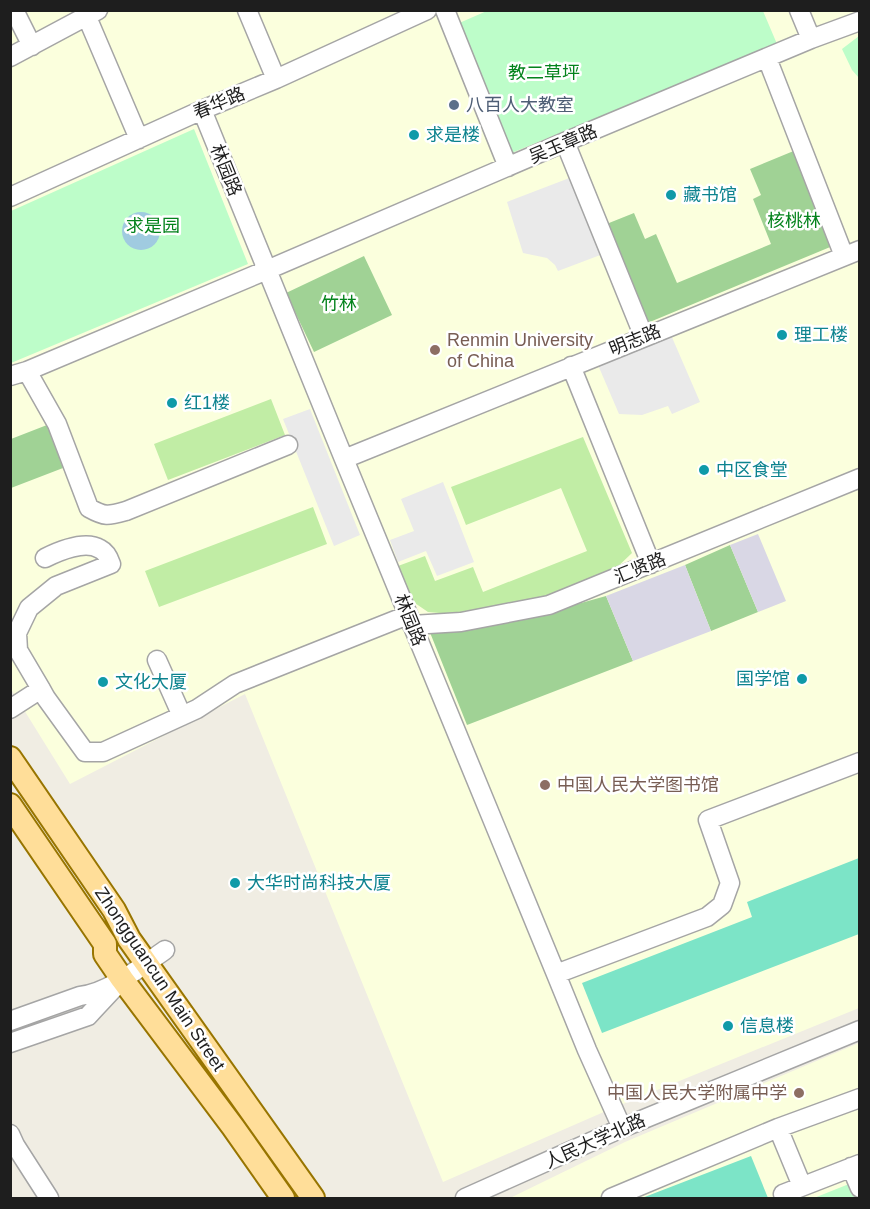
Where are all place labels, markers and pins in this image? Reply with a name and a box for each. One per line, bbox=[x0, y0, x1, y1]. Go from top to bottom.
place label: 八百人大教室 bbox=[466, 95, 574, 115]
marker: 八百人大教室 bbox=[447, 98, 461, 112]
place label: 求是楼 bbox=[426, 125, 480, 145]
marker: 求是楼 bbox=[407, 128, 421, 142]
place label: 藏书馆 bbox=[683, 185, 737, 205]
marker: 藏书馆 bbox=[664, 188, 678, 202]
place label: 理工楼 bbox=[794, 325, 848, 345]
marker: 理工楼 bbox=[775, 328, 789, 342]
place label: Renmin University of China bbox=[447, 330, 593, 371]
marker: Renmin University of China bbox=[428, 343, 442, 357]
place label: 红1楼 bbox=[184, 393, 230, 413]
marker: 红1楼 bbox=[165, 396, 179, 410]
place label: 中区食堂 bbox=[716, 460, 788, 480]
marker: 中区食堂 bbox=[697, 463, 711, 477]
place label: 国学馆 bbox=[736, 669, 790, 689]
place label: 文化大厦 bbox=[115, 672, 187, 692]
marker: 国学馆 bbox=[795, 672, 809, 686]
marker: 文化大厦 bbox=[96, 675, 110, 689]
place label: 中国人民大学图书馆 bbox=[557, 775, 719, 795]
marker: 中国人民大学图书馆 bbox=[538, 778, 552, 792]
place label: 大华时尚科技大厦 bbox=[247, 873, 391, 893]
marker: 大华时尚科技大厦 bbox=[228, 876, 242, 890]
place label: 信息楼 bbox=[740, 1016, 794, 1036]
marker: 信息楼 bbox=[721, 1019, 735, 1033]
place label: 中国人民大学附属中学 bbox=[607, 1083, 787, 1103]
marker: 中国人民大学附属中学 bbox=[792, 1086, 806, 1100]

